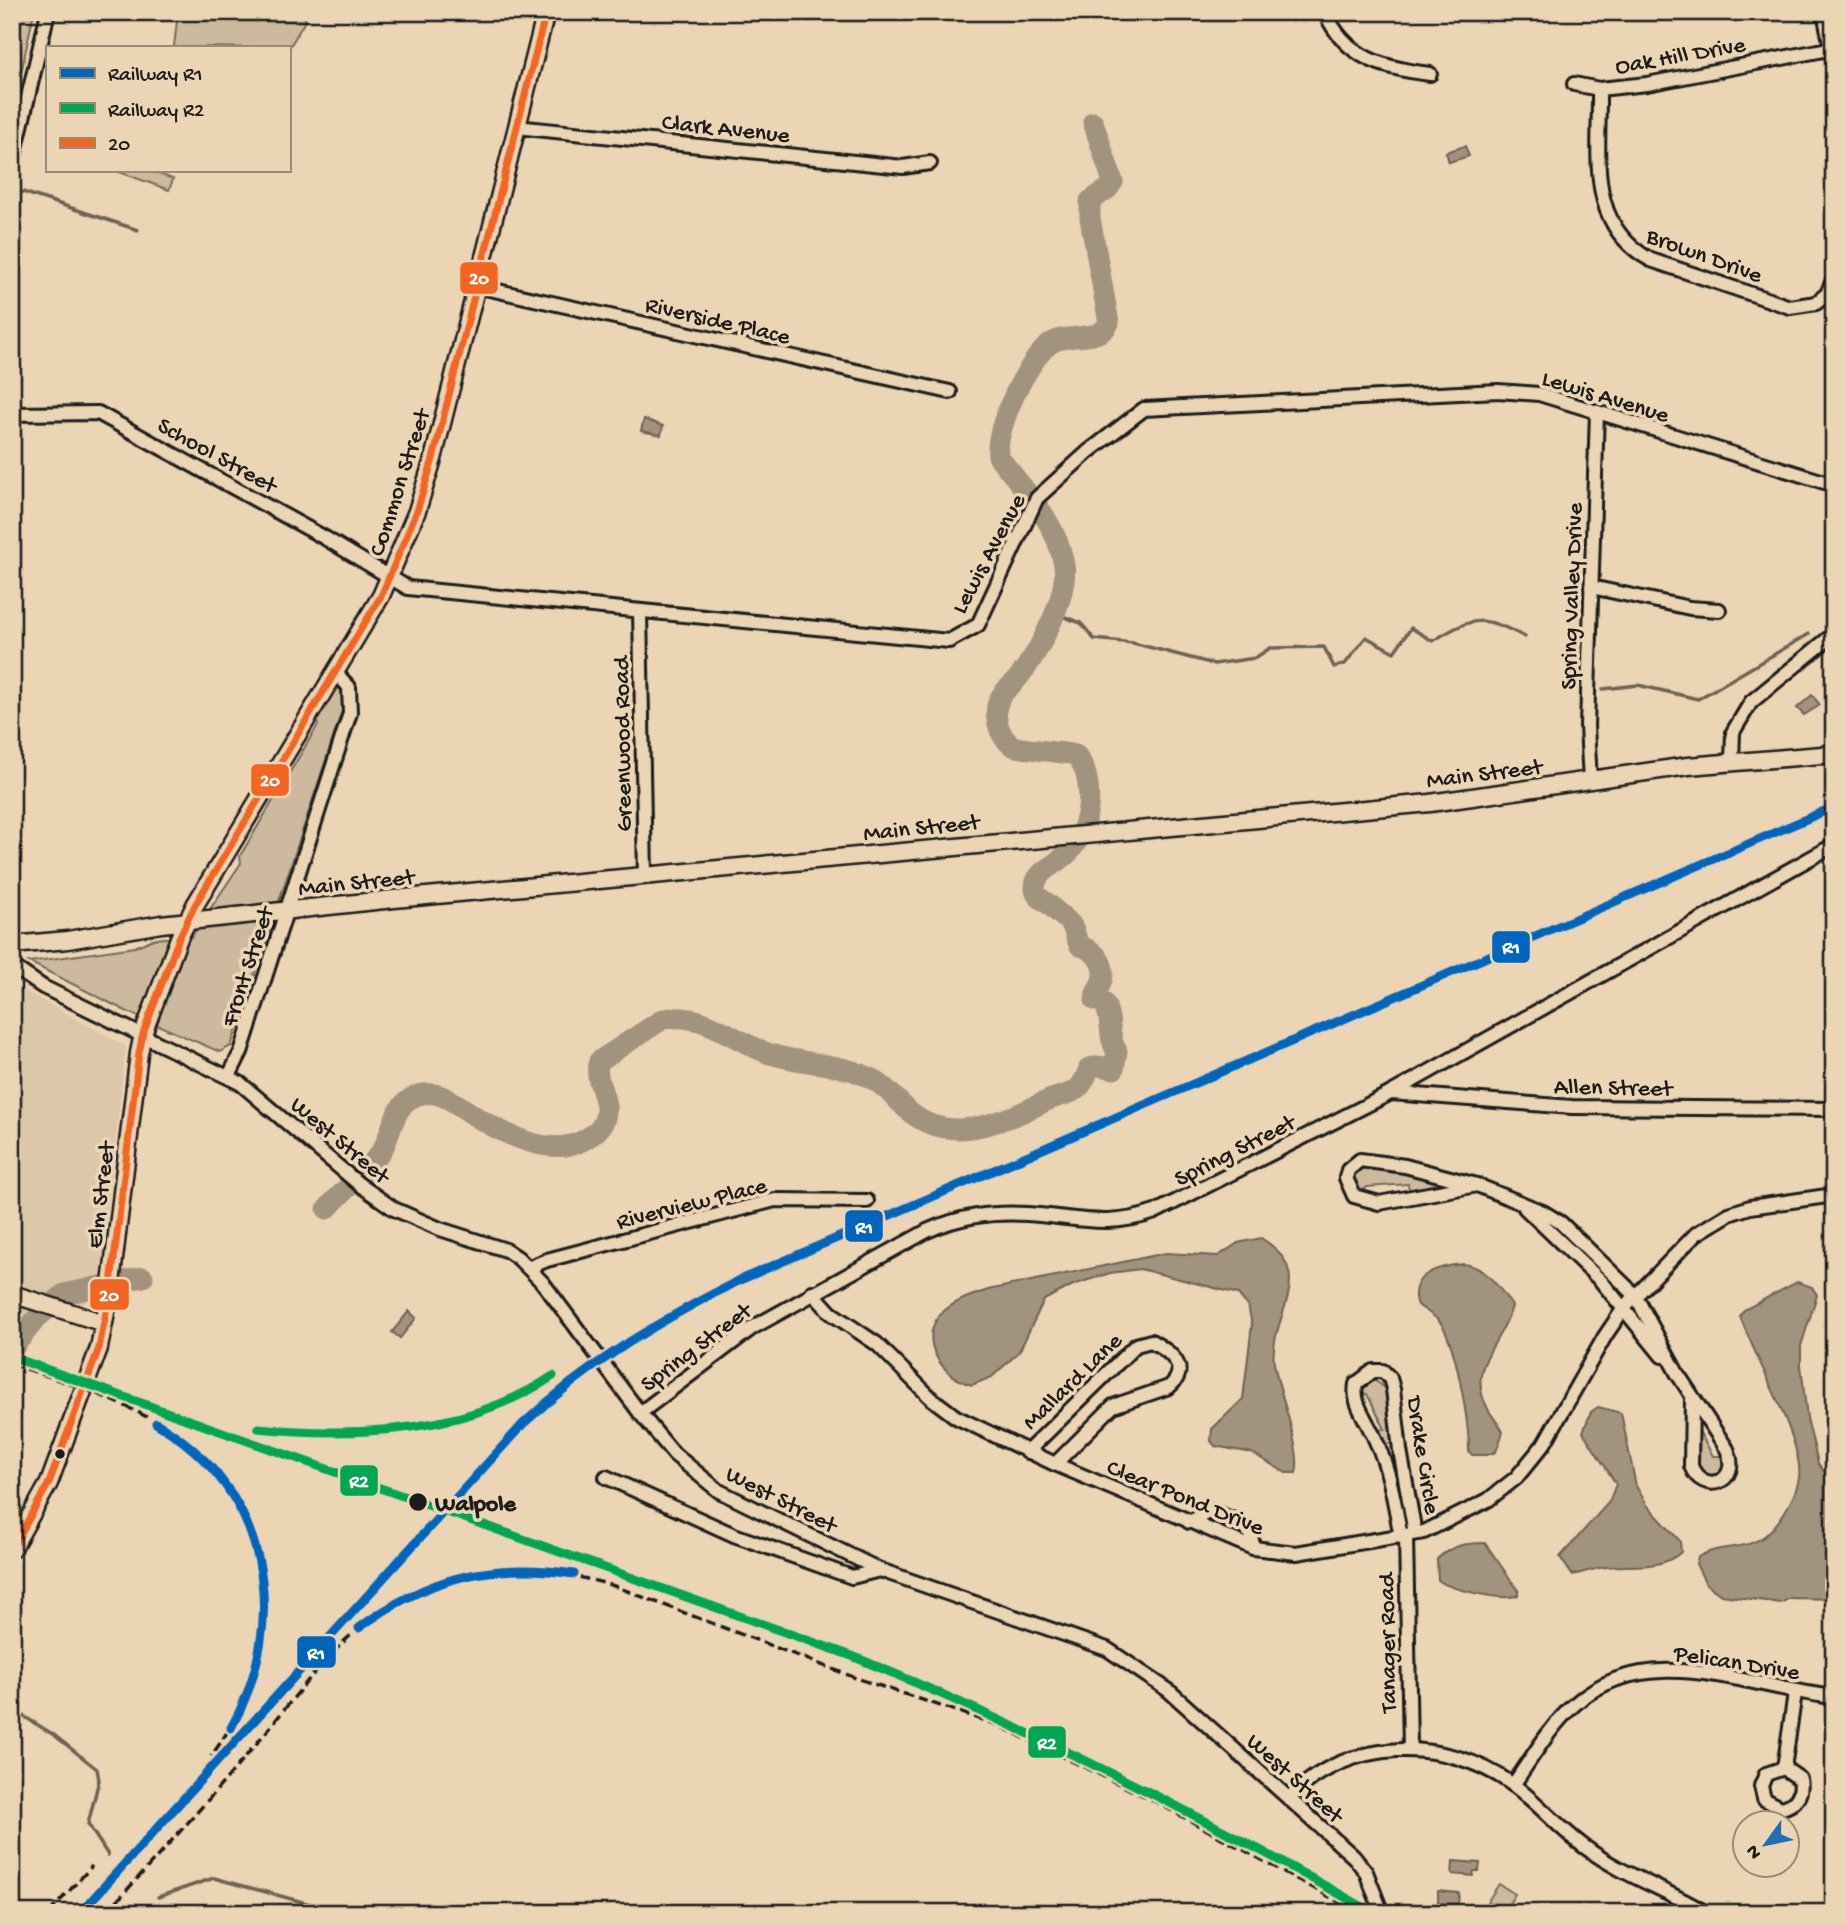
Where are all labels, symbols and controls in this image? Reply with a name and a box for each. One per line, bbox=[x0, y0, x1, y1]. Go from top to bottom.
street label: Oak Hill Drive bbox=[1613, 32, 1749, 83]
legend bbox=[46, 46, 290, 172]
text: Railway R1 bbox=[108, 64, 203, 89]
text: Railway R2 bbox=[108, 100, 204, 125]
street label: Clark Avenue bbox=[660, 109, 792, 152]
text: 20 bbox=[108, 134, 130, 159]
street label: Brown Drive bbox=[1641, 223, 1766, 292]
line badge: 20 bbox=[459, 261, 499, 295]
text: 20 bbox=[469, 269, 489, 292]
street label: Riverside Place bbox=[642, 292, 793, 353]
street label: Lewis Avenue bbox=[1538, 365, 1673, 432]
street label: Common Street bbox=[364, 404, 439, 560]
street label: School Street bbox=[152, 412, 283, 503]
street label: Lewis Avenue bbox=[946, 489, 1034, 620]
street label: Spring Valley Drive bbox=[1556, 502, 1591, 690]
street label: Greenwood Road bbox=[608, 654, 641, 832]
street label: Main Street bbox=[1425, 754, 1546, 797]
line badge: 20 bbox=[250, 763, 290, 797]
text: 20 bbox=[260, 771, 280, 794]
street label: Main Street bbox=[862, 809, 983, 850]
street label: Main Street bbox=[297, 864, 418, 905]
street label: Front Street bbox=[216, 901, 283, 1032]
line badge: R1 bbox=[1491, 930, 1531, 964]
text: R1 bbox=[1501, 938, 1520, 961]
street label: Allen Street bbox=[1554, 1074, 1674, 1105]
street label: West Street bbox=[283, 1092, 396, 1193]
street label: Spring Street bbox=[1170, 1108, 1303, 1195]
street label: Elm Street bbox=[82, 1138, 124, 1250]
street label: Riverview Place bbox=[614, 1173, 771, 1238]
line badge: R1 bbox=[844, 1209, 884, 1243]
text: R1 bbox=[854, 1218, 873, 1241]
line badge: 20 bbox=[89, 1278, 130, 1311]
text: 20 bbox=[99, 1286, 119, 1309]
street label: Spring Street bbox=[636, 1296, 760, 1400]
street label: Mallard Lane bbox=[1017, 1327, 1130, 1437]
street label: Drake Circle bbox=[1398, 1393, 1445, 1517]
unlabelled marker bbox=[53, 1447, 67, 1461]
street label: Clear Pond Drive bbox=[1102, 1454, 1268, 1544]
street label: West Street bbox=[720, 1461, 843, 1543]
line badge: R2 bbox=[339, 1464, 379, 1497]
text: R2 bbox=[348, 1472, 369, 1495]
marker: Walpole bbox=[407, 1491, 429, 1513]
place label: Walpole bbox=[434, 1491, 518, 1520]
street label: Tanager Road bbox=[1374, 1571, 1405, 1715]
line badge: R1 bbox=[296, 1635, 337, 1669]
street label: Pelican Drive bbox=[1670, 1640, 1802, 1689]
text: R1 bbox=[306, 1644, 325, 1667]
line badge: R2 bbox=[1027, 1725, 1067, 1759]
street label: West Street bbox=[1239, 1728, 1350, 1832]
text: R2 bbox=[1036, 1734, 1057, 1757]
north arrow bbox=[1730, 1810, 1800, 1880]
text: N bbox=[1742, 1840, 1768, 1863]

